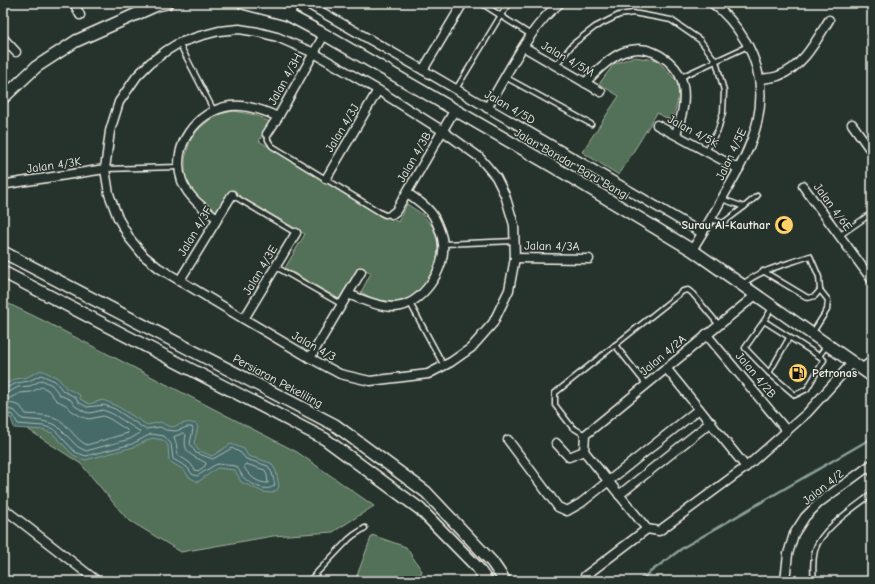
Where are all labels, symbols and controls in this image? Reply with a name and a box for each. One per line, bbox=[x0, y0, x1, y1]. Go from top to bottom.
street label: Jalan 4/5M bbox=[539, 38, 597, 80]
street label: Jalan 4/3H bbox=[265, 51, 305, 107]
street label: Jalan 4/5D bbox=[482, 87, 538, 127]
street label: Jalan 4/3J bbox=[322, 101, 362, 155]
street label: Jalan 4/5K bbox=[665, 112, 721, 150]
street label: Jalan Bandar Baru Bangi bbox=[512, 125, 632, 203]
street label: Jalan 4/5E bbox=[713, 126, 749, 182]
street label: Jalan 4/3B bbox=[394, 129, 434, 185]
street label: Jalan 4/3K bbox=[26, 154, 82, 176]
street label: Jalan 4/6E bbox=[811, 180, 855, 234]
street label: Jalan 4/3F bbox=[175, 204, 215, 258]
mosque icon: Surau Al-Kauthar bbox=[773, 214, 795, 236]
place label: Surau Al-Kauthar bbox=[682, 218, 770, 232]
street label: Jalan 4/3A bbox=[524, 239, 580, 253]
street label: Jalan 4/3E bbox=[240, 243, 280, 297]
street label: Jalan 4/3 bbox=[289, 328, 339, 364]
street label: Jalan 4/2A bbox=[637, 332, 689, 378]
street label: Jalan 4/2B bbox=[733, 349, 779, 401]
street label: Persiaran Pekeliling bbox=[231, 351, 325, 411]
fuel station icon: Petronas bbox=[787, 362, 809, 384]
place label: Petronas bbox=[812, 366, 857, 380]
street label: Jalan 4/2 bbox=[800, 466, 846, 508]

